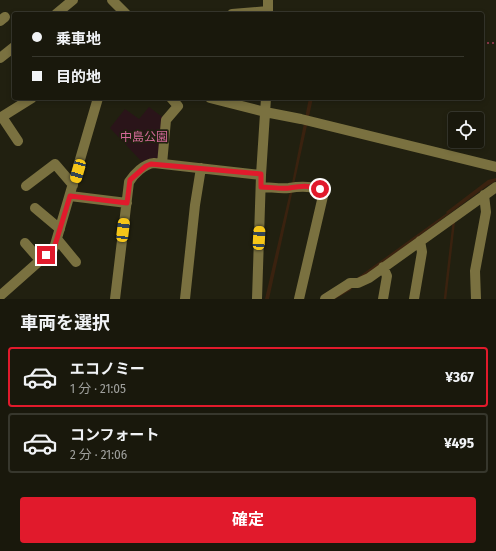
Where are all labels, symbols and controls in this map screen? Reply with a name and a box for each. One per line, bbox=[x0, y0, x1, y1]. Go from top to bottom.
text: 乗車地 bbox=[56, 30, 101, 48]
text: 目的地 bbox=[56, 68, 101, 86]
map controls bbox=[448, 112, 484, 148]
button: locate bbox=[448, 112, 484, 148]
park label: 中島公園 bbox=[120, 130, 168, 144]
car bbox=[69, 158, 87, 184]
route start bbox=[311, 180, 329, 198]
car bbox=[116, 217, 130, 243]
car bbox=[252, 226, 266, 250]
route end bbox=[37, 246, 55, 264]
text: 車両を選択 bbox=[20, 312, 110, 334]
icon: car bbox=[22, 359, 58, 395]
text: エコノミー bbox=[70, 360, 145, 378]
text: ¥367 bbox=[445, 368, 474, 386]
text: 1 分 · 21:05 bbox=[70, 381, 126, 396]
icon: car bbox=[22, 425, 58, 461]
text: コンフォート bbox=[70, 426, 160, 444]
text: ¥495 bbox=[444, 434, 474, 452]
text: 2 分 · 21:06 bbox=[70, 447, 127, 462]
button: 確定 bbox=[20, 497, 476, 543]

